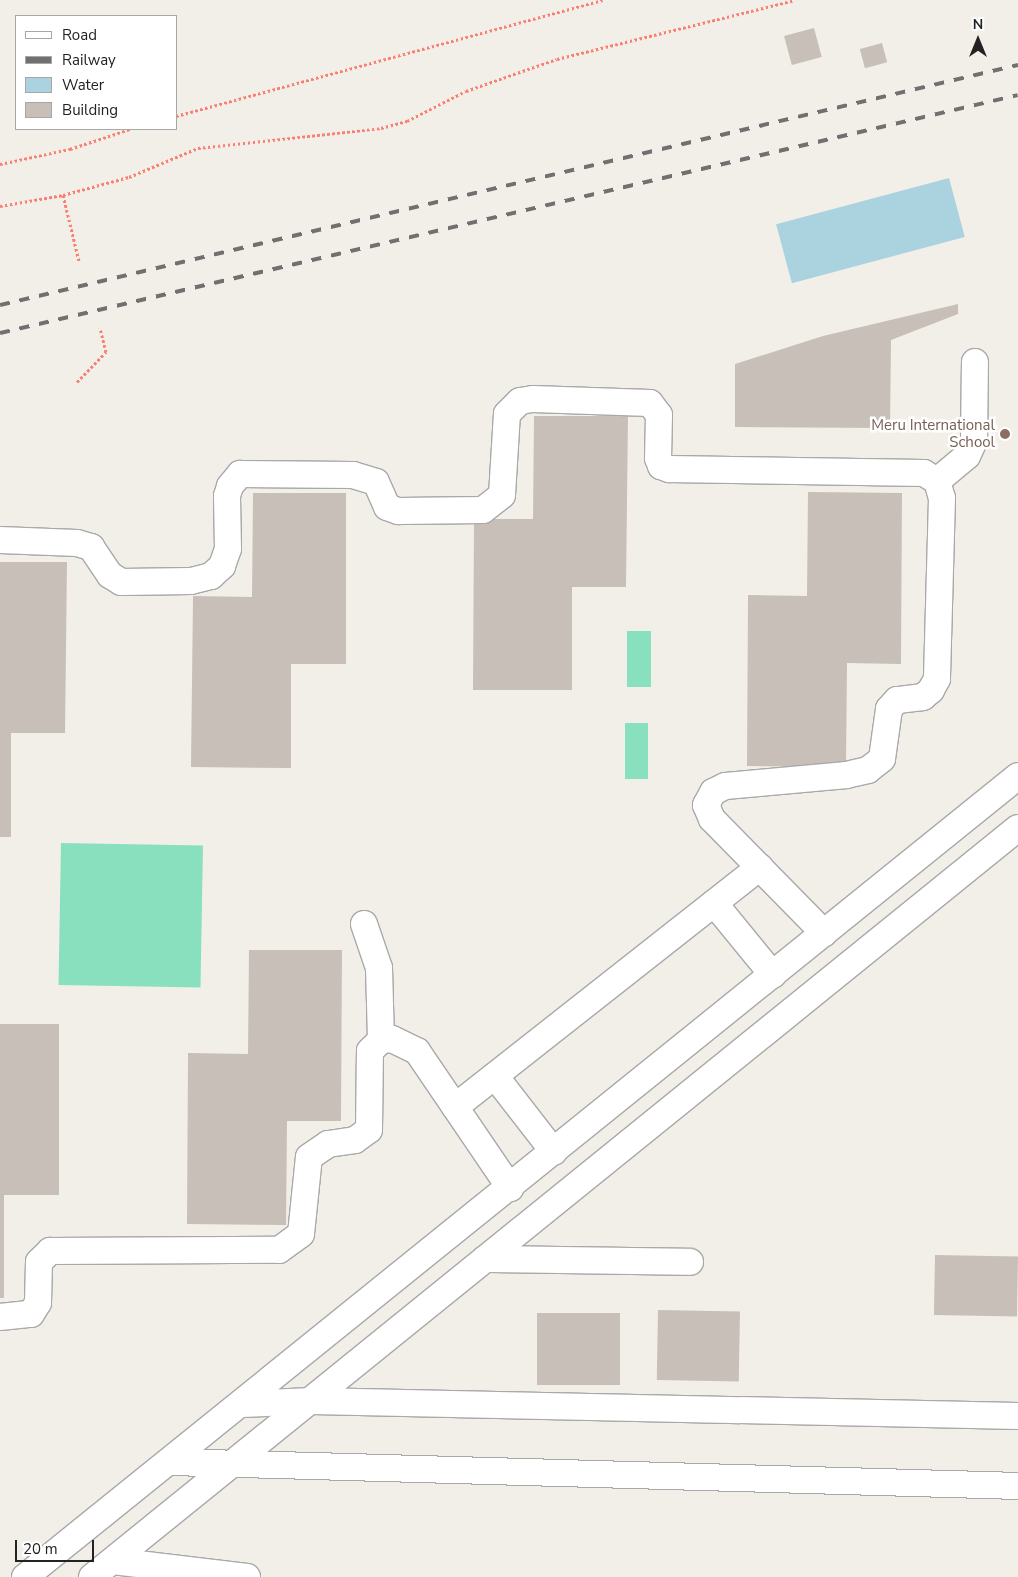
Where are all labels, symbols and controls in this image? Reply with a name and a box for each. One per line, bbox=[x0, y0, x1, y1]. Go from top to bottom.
legend bbox=[15, 15, 178, 130]
north arrow bbox=[953, 15, 1003, 65]
text: N bbox=[973, 15, 983, 34]
text: Road bbox=[62, 25, 97, 45]
text: Railway bbox=[62, 50, 116, 70]
text: Water bbox=[62, 75, 104, 95]
text: Building bbox=[62, 100, 118, 120]
place label: Meru International School bbox=[871, 416, 995, 451]
marker: Meru International School bbox=[999, 428, 1011, 440]
scale bar bbox=[18, 1530, 96, 1562]
text: 20 m bbox=[23, 1539, 58, 1559]

